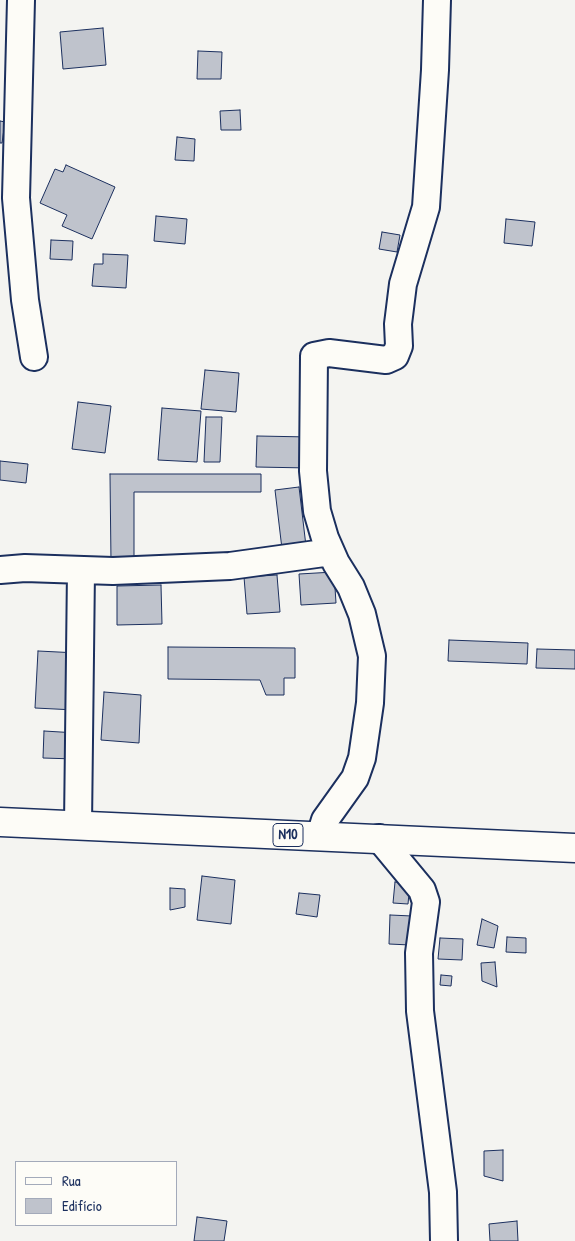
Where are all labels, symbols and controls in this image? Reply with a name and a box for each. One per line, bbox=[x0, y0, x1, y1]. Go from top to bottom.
road number: N10 bbox=[273, 824, 303, 846]
legend bbox=[15, 1161, 178, 1226]
text: Rua bbox=[62, 1170, 81, 1191]
text: Edifício bbox=[62, 1195, 102, 1216]

